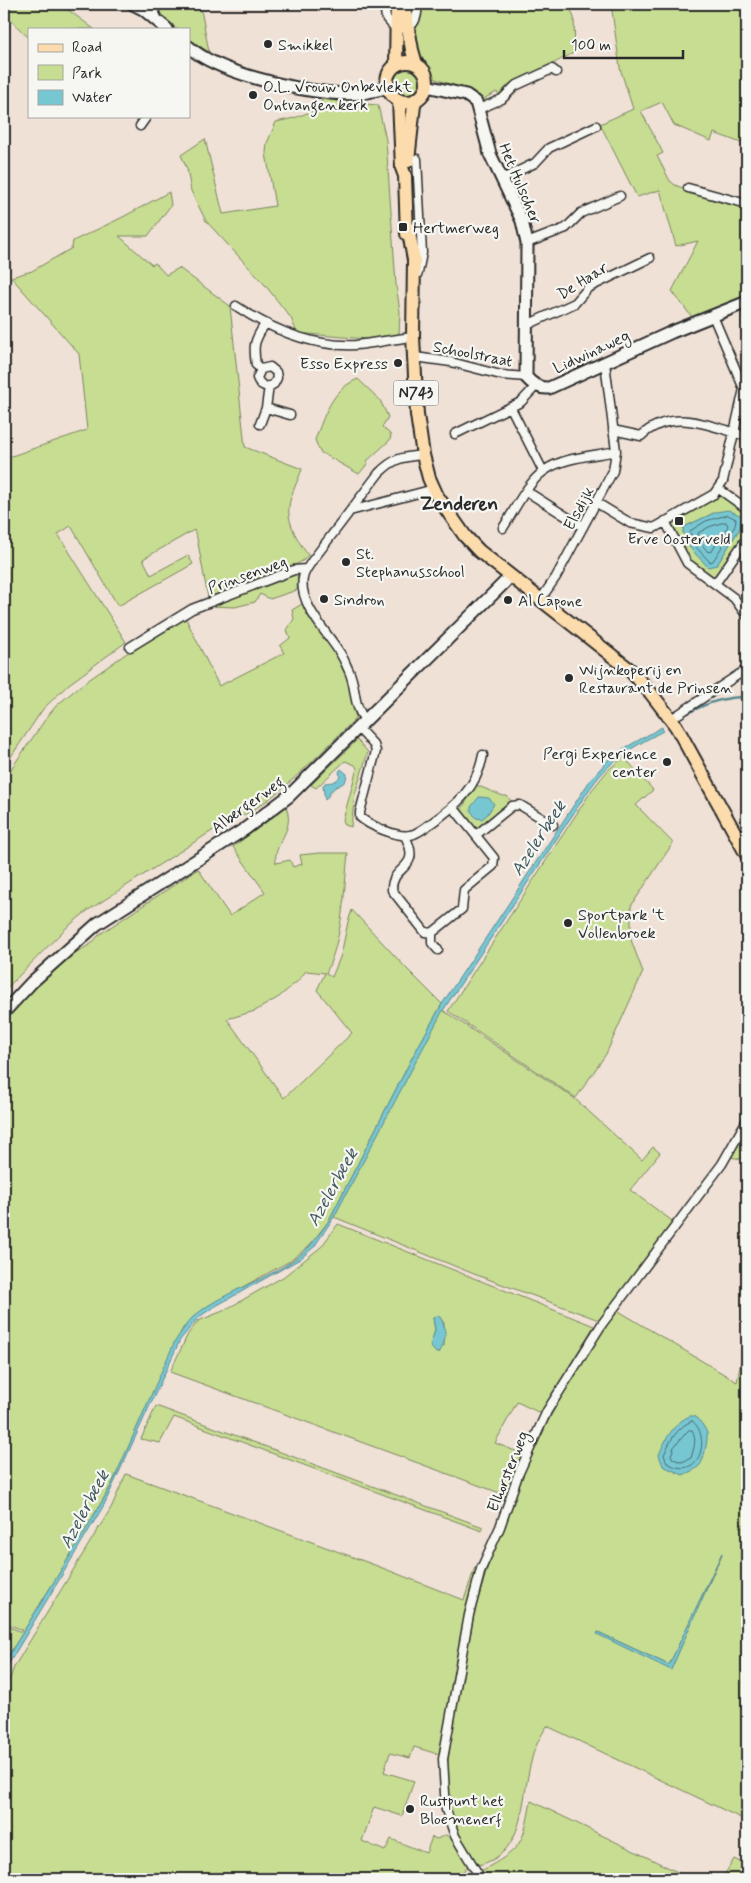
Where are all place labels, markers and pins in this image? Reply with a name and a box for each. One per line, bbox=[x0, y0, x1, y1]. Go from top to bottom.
place label: Smikkel bbox=[278, 35, 333, 56]
marker: Smikkel bbox=[262, 38, 274, 50]
place label: O.L. Vrouw Onbevlekt Ontvangenkerk bbox=[263, 77, 412, 117]
marker: O.L. Vrouw Onbevlekt Ontvangenkerk bbox=[247, 89, 259, 101]
place label: Hertmerweg bbox=[413, 218, 499, 239]
marker: Hertmerweg bbox=[397, 221, 409, 233]
place label: Esso Express bbox=[300, 354, 388, 375]
marker: Esso Express bbox=[392, 357, 404, 369]
marker: Erve Oosterveld bbox=[673, 515, 685, 527]
place label: Erve Oosterveld bbox=[627, 529, 731, 550]
place label: St. Stephanusschool bbox=[356, 544, 465, 583]
marker: St. Stephanusschool bbox=[340, 556, 352, 568]
place label: Sindron bbox=[334, 590, 385, 611]
place label: Al Capone bbox=[518, 591, 582, 612]
marker: Sindron bbox=[318, 593, 330, 605]
marker: Al Capone bbox=[502, 594, 514, 606]
place label: Wijnkoperij en Restaurant de Prinsen bbox=[579, 660, 733, 699]
marker: Wijnkoperij en Restaurant de Prinsen bbox=[563, 672, 575, 684]
place label: Pergi Experience center bbox=[543, 744, 657, 783]
marker: Pergi Experience center bbox=[661, 756, 673, 768]
place label: Sportpark 't Vollenbroek bbox=[578, 905, 665, 944]
marker: Sportpark 't Vollenbroek bbox=[562, 917, 574, 929]
place label: Rustpunt het Bloemenerf bbox=[420, 1791, 503, 1830]
marker: Rustpunt het Bloemenerf bbox=[404, 1803, 416, 1815]

